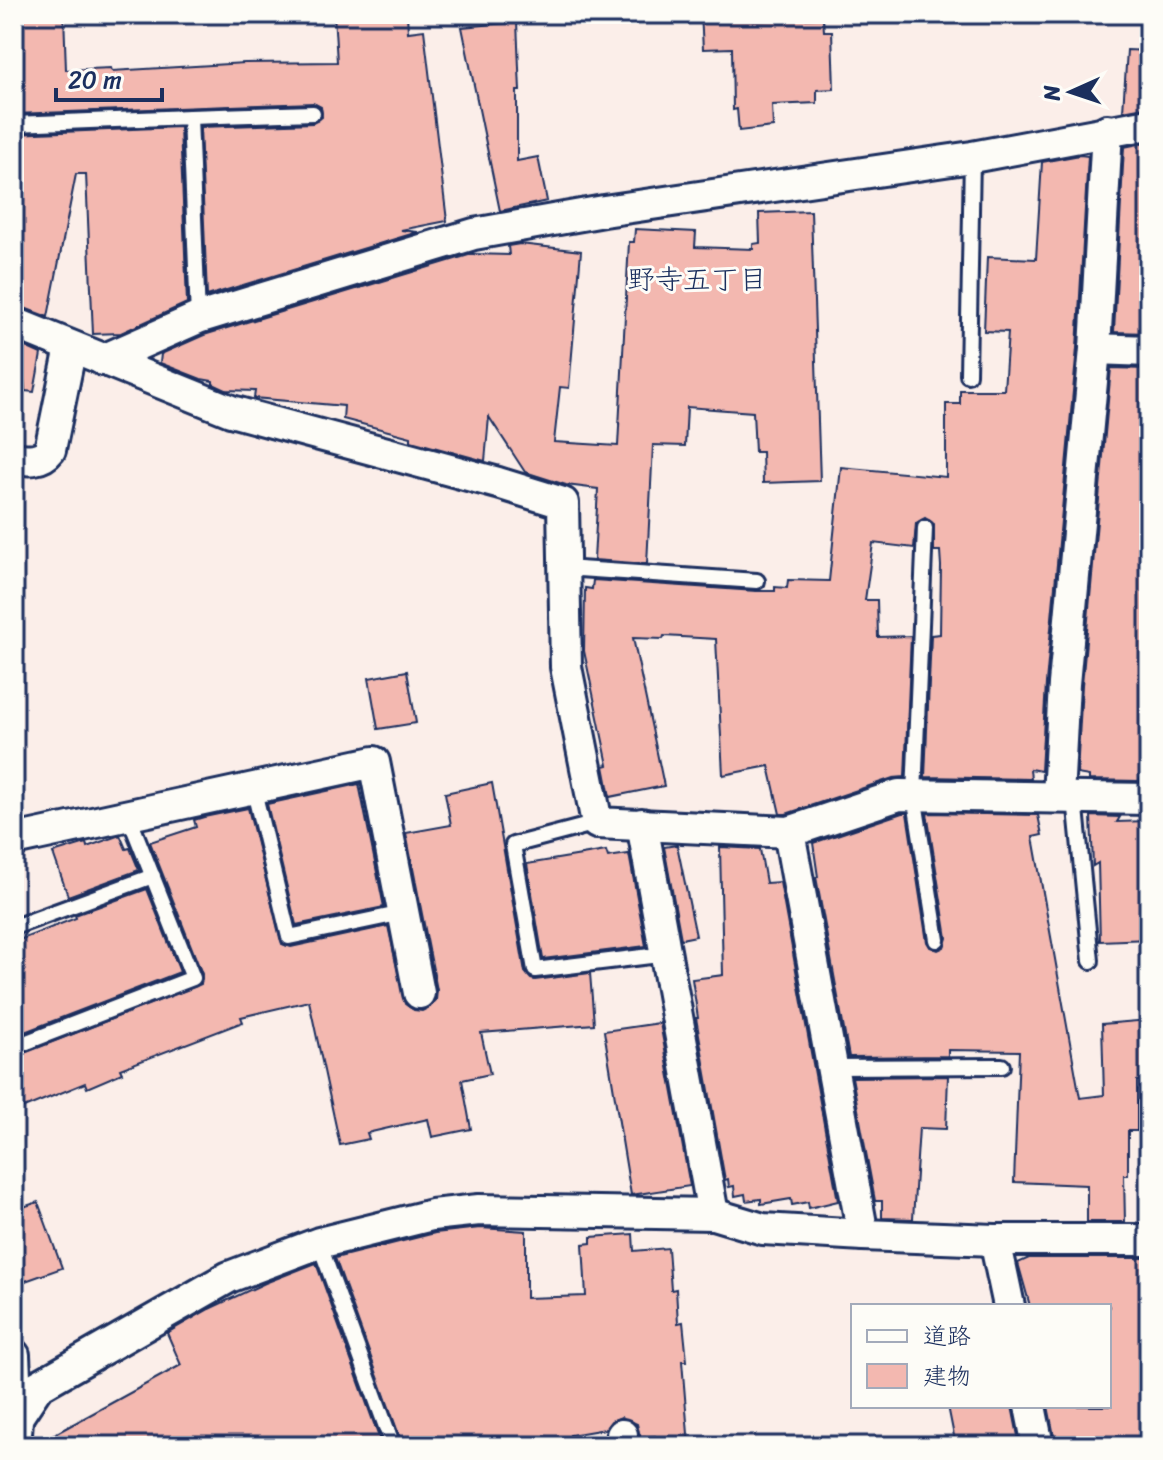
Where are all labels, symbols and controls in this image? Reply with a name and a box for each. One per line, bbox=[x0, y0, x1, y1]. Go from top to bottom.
scale bar bbox=[56, 52, 162, 102]
north arrow bbox=[1031, 52, 1111, 132]
text: 20 m bbox=[68, 59, 122, 101]
text: N bbox=[1032, 84, 1071, 103]
district label: 野寺五丁目 bbox=[627, 255, 767, 304]
legend bbox=[851, 1304, 1111, 1408]
text: 道路 bbox=[923, 1315, 971, 1357]
text: 建物 bbox=[923, 1355, 971, 1397]

